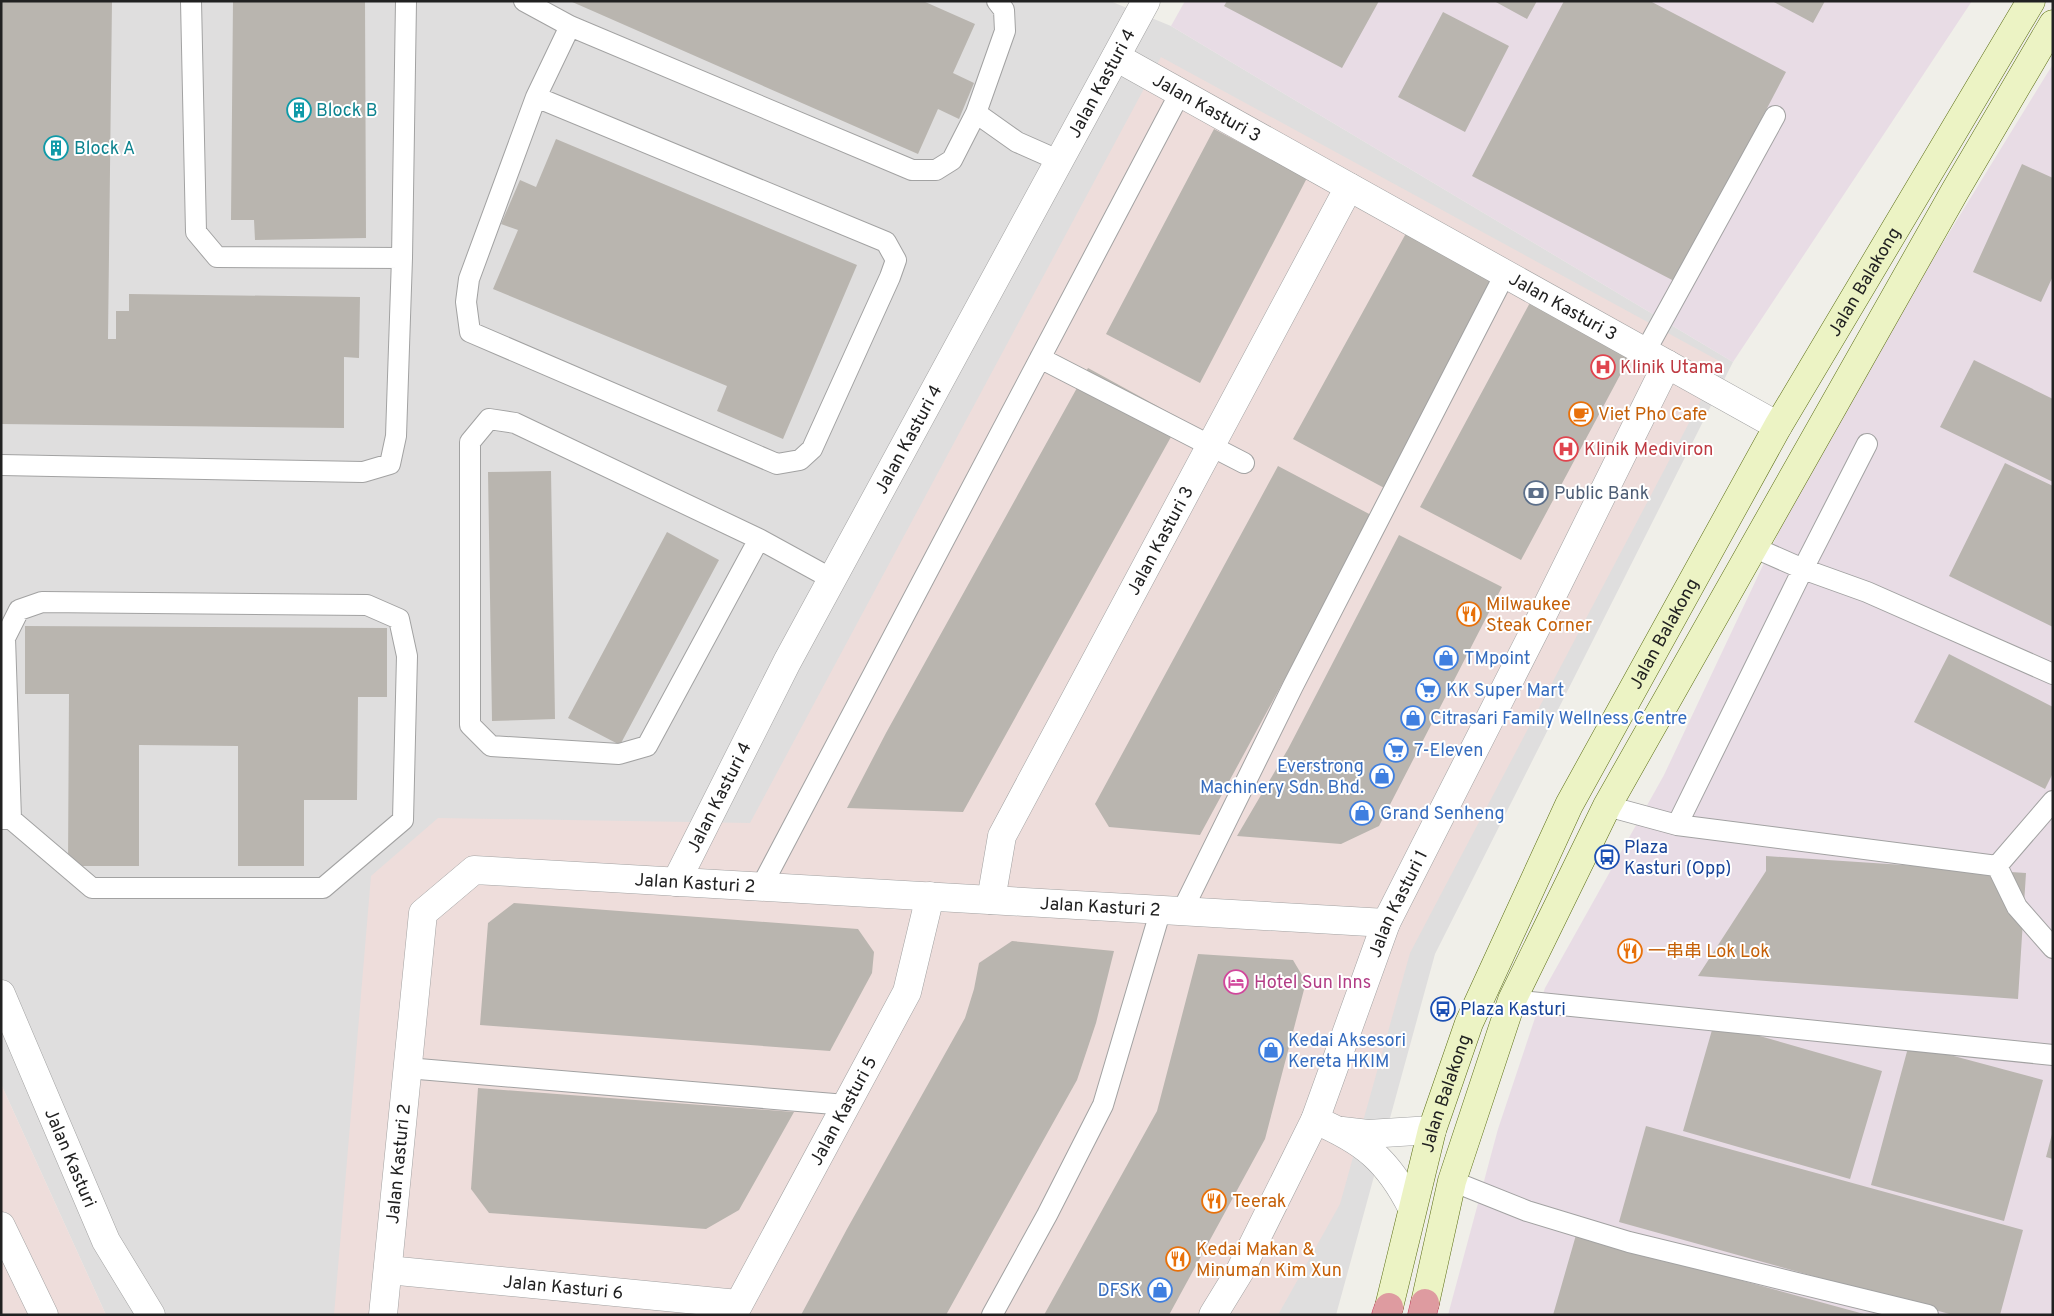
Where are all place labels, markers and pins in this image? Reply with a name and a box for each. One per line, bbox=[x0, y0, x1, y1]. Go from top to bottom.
building icon: Block B bbox=[286, 97, 312, 123]
place label: Block B bbox=[316, 100, 377, 123]
building icon: Block A bbox=[43, 135, 69, 161]
place label: Block A bbox=[74, 138, 135, 161]
hospital icon: Klinik Utama bbox=[1590, 354, 1616, 380]
place label: Klinik Utama bbox=[1620, 357, 1723, 380]
cafe icon: Viet Pho Cafe bbox=[1568, 401, 1594, 427]
place label: Viet Pho Cafe bbox=[1598, 404, 1707, 427]
hospital icon: Klinik Mediviron bbox=[1553, 436, 1579, 462]
place label: Klinik Mediviron bbox=[1584, 439, 1713, 462]
bank icon: Public Bank bbox=[1523, 480, 1549, 506]
place label: Public Bank bbox=[1554, 483, 1649, 506]
place label: Milwaukee Steak Corner bbox=[1486, 594, 1592, 638]
restaurant icon: Milwaukee Steak Corner bbox=[1456, 601, 1482, 627]
shop icon: TMpoint bbox=[1433, 645, 1459, 671]
place label: TMpoint bbox=[1464, 648, 1531, 671]
supermarket icon: KK Super Mart bbox=[1415, 677, 1441, 703]
place label: KK Super Mart bbox=[1446, 680, 1564, 703]
shop icon: Citrasari Family Wellness Centre bbox=[1400, 705, 1426, 731]
place label: Citrasari Family Wellness Centre bbox=[1430, 708, 1687, 731]
supermarket icon: 7-Eleven bbox=[1383, 737, 1409, 763]
place label: 7-Eleven bbox=[1414, 740, 1483, 763]
place label: Everstrong Machinery Sdn. Bhd. bbox=[1200, 756, 1364, 800]
shop icon: Everstrong Machinery Sdn. Bhd. bbox=[1369, 763, 1395, 789]
shop icon: Grand Senheng bbox=[1349, 800, 1375, 826]
place label: Grand Senheng bbox=[1380, 803, 1505, 826]
place label: Plaza Kasturi (Opp) bbox=[1624, 837, 1731, 881]
bus stop icon: Plaza Kasturi (Opp) bbox=[1594, 844, 1620, 870]
restaurant icon: 一串串 Lok Lok bbox=[1617, 938, 1643, 964]
place label: 一串串 Lok Lok bbox=[1648, 941, 1770, 964]
hotel icon: Hotel Sun Inns bbox=[1223, 969, 1249, 995]
place label: Hotel Sun Inns bbox=[1254, 972, 1371, 995]
bus stop icon: Plaza Kasturi bbox=[1430, 996, 1456, 1022]
place label: Plaza Kasturi bbox=[1460, 999, 1566, 1022]
place label: Kedai Aksesori Kereta HKIM bbox=[1288, 1030, 1406, 1074]
shop icon: Kedai Aksesori Kereta HKIM bbox=[1258, 1037, 1284, 1063]
restaurant icon: Teerak bbox=[1201, 1188, 1227, 1214]
place label: Teerak bbox=[1232, 1191, 1286, 1214]
place label: Kedai Makan & Minuman Kim Xun bbox=[1196, 1239, 1342, 1283]
restaurant icon: Kedai Makan & Minuman Kim Xun bbox=[1165, 1246, 1191, 1272]
shop icon: DFSK bbox=[1147, 1277, 1173, 1303]
place label: DFSK bbox=[1097, 1280, 1142, 1303]

